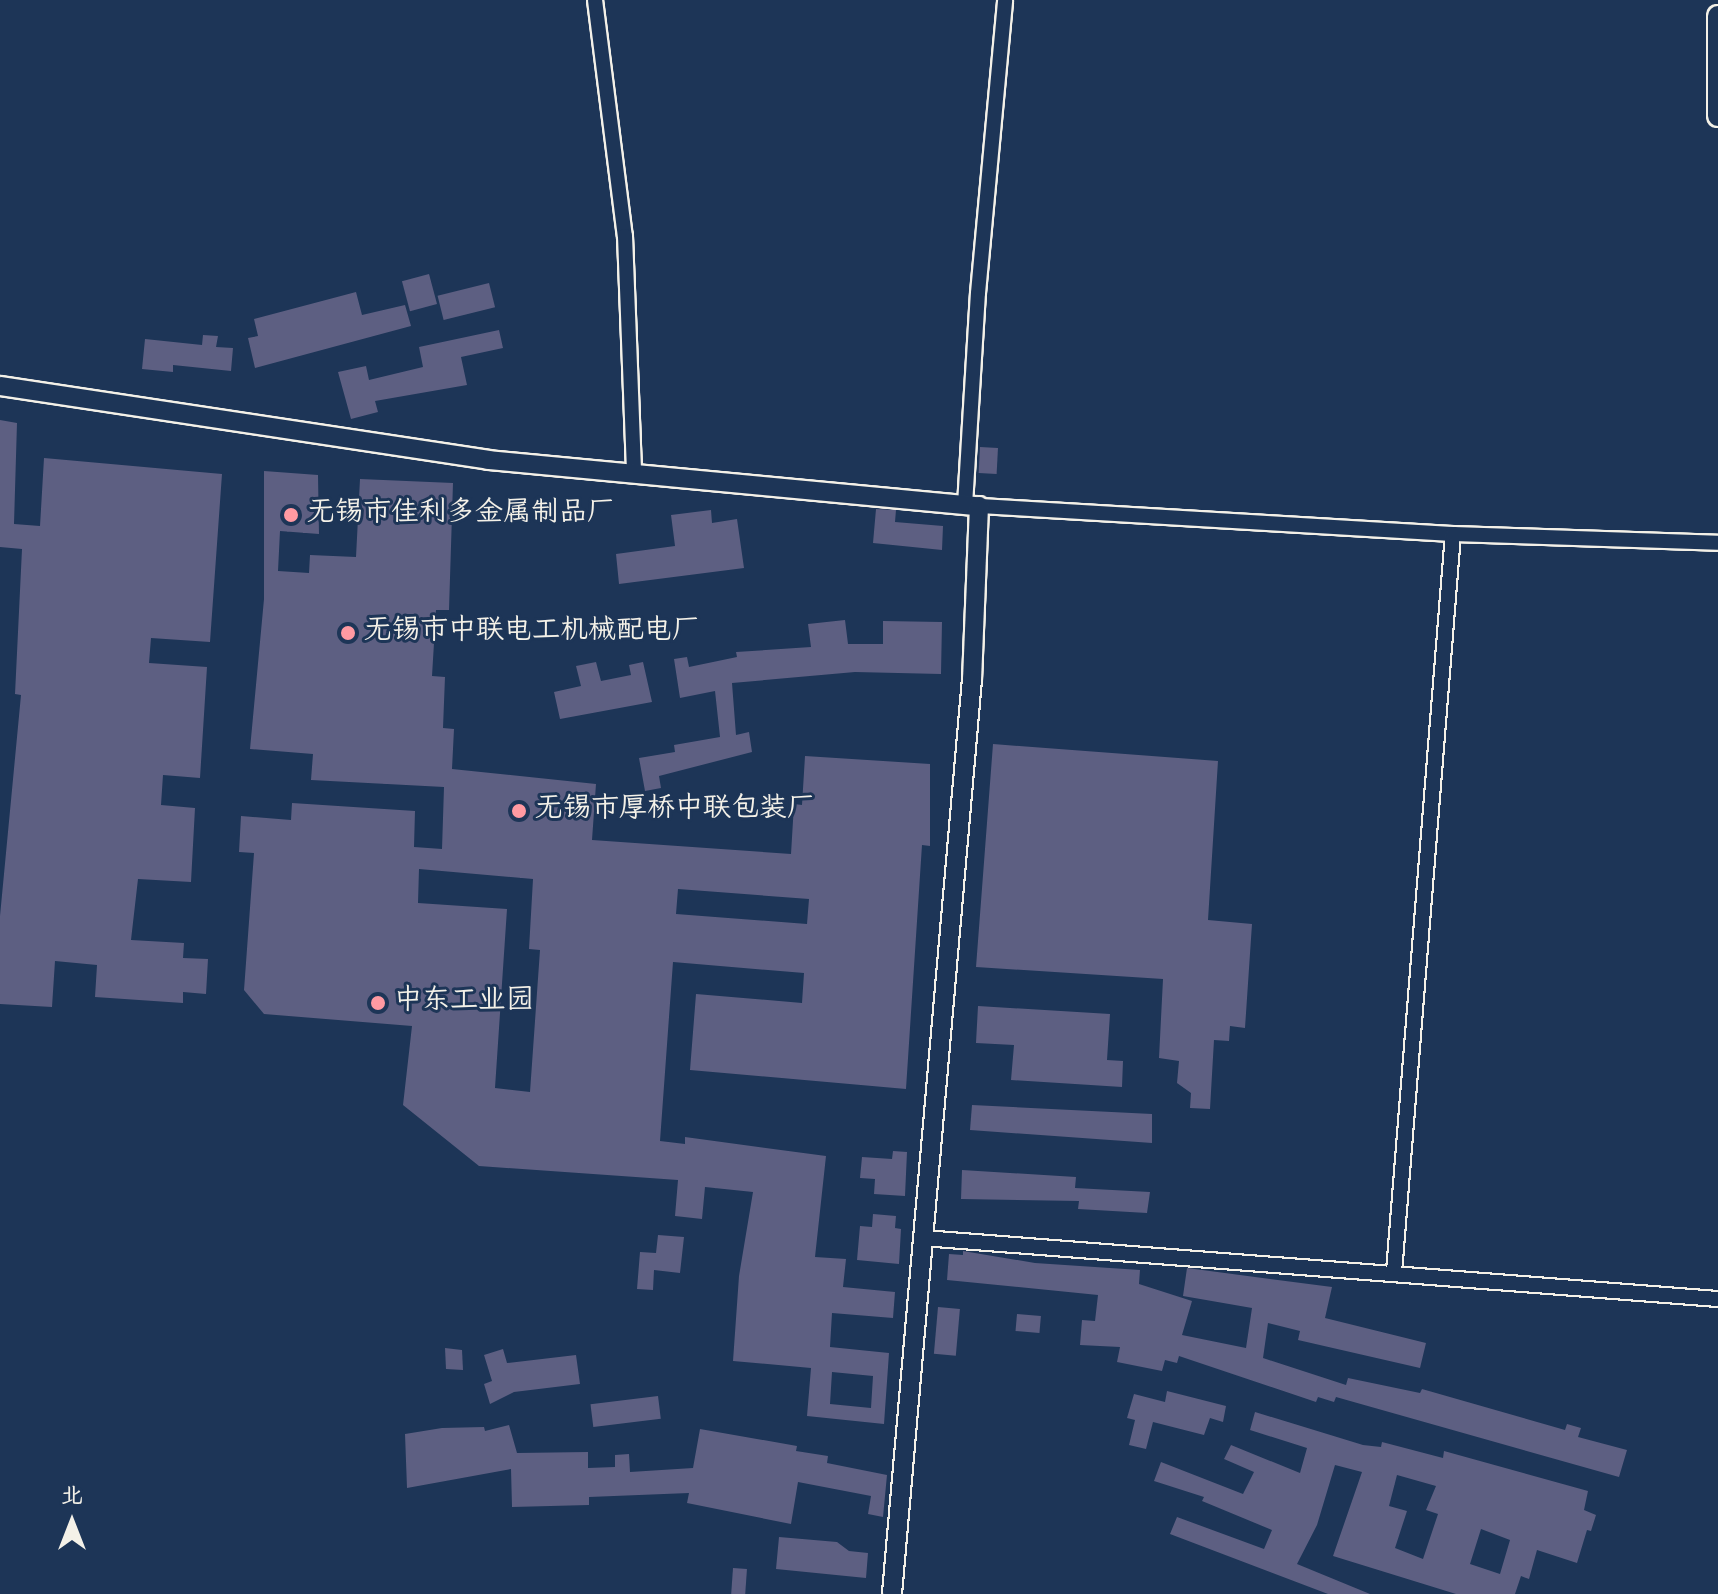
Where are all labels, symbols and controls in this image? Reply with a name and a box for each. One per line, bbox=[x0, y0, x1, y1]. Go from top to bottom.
place label: 无锡市佳利多金属制品厂 bbox=[307, 498, 615, 532]
marker: 无锡市佳利多金属制品厂 bbox=[282, 506, 300, 524]
place label: 无锡市中联电工机械配电厂 bbox=[364, 616, 700, 650]
marker: 无锡市中联电工机械配电厂 bbox=[339, 624, 357, 642]
place label: 无锡市厚桥中联包装厂 bbox=[535, 794, 815, 828]
marker: 无锡市厚桥中联包装厂 bbox=[510, 802, 528, 820]
place label: 中东工业园 bbox=[394, 986, 534, 1020]
marker: 中东工业园 bbox=[369, 994, 387, 1012]
north arrow bbox=[32, 1482, 112, 1562]
text: 北 bbox=[61, 1485, 83, 1511]

